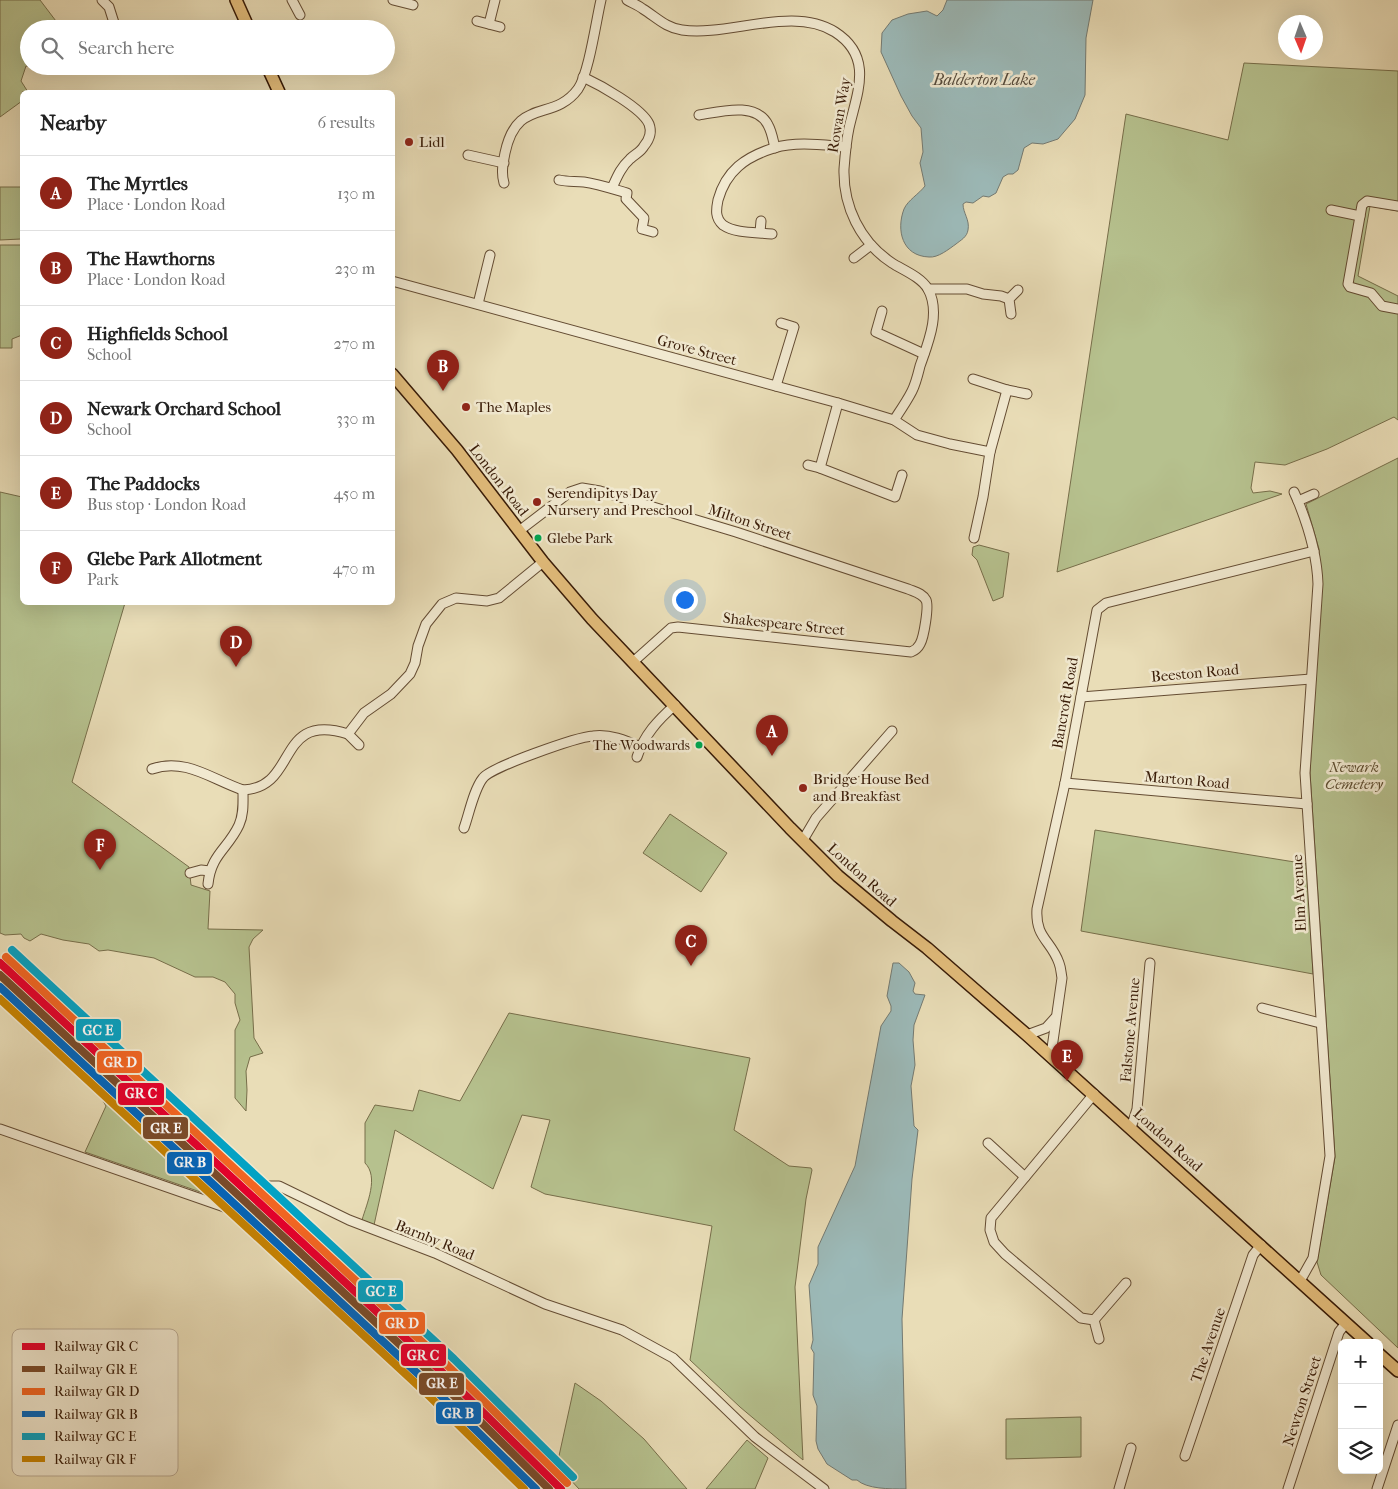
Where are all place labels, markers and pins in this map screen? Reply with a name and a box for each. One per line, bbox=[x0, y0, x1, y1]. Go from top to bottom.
place label: Lidl bbox=[419, 133, 445, 151]
marker: Lidl bbox=[403, 136, 415, 148]
pin: B bbox=[427, 350, 459, 391]
place label: The Maples bbox=[476, 398, 552, 416]
marker: The Maples bbox=[460, 401, 472, 413]
place label: Serendipitys Day Nursery and Preschool bbox=[547, 484, 693, 519]
marker: Serendipitys Day Nursery and Preschool bbox=[531, 496, 543, 508]
place label: Glebe Park bbox=[547, 530, 613, 547]
marker: Glebe Park bbox=[533, 533, 543, 543]
pin: D bbox=[220, 626, 252, 667]
pin: A bbox=[756, 715, 788, 756]
place label: The Woodwards bbox=[593, 737, 690, 754]
marker: The Woodwards bbox=[694, 740, 704, 750]
place label: Bridge House Bed and Breakfast bbox=[813, 770, 930, 805]
marker: Bridge House Bed and Breakfast bbox=[797, 782, 809, 794]
pin: F bbox=[84, 829, 116, 870]
pin: C bbox=[675, 925, 707, 966]
pin: E bbox=[1051, 1040, 1083, 1081]

